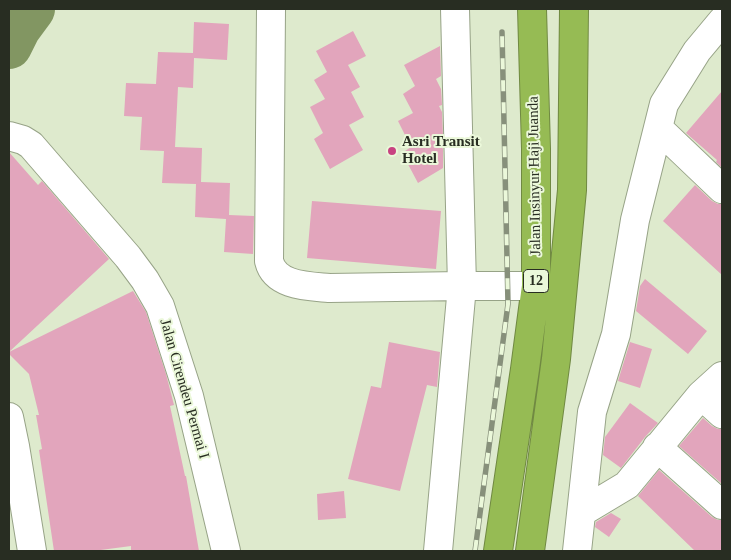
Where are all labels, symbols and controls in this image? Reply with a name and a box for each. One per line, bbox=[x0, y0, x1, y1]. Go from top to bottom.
street label: Jalan Insinyur Haji Juanda bbox=[525, 96, 545, 256]
place label: Asri Transit Hotel bbox=[402, 133, 480, 168]
marker: Asri Transit Hotel bbox=[386, 145, 398, 157]
road number: 12 bbox=[524, 270, 548, 292]
street label: Jalan Cirendeu Permai I bbox=[155, 317, 213, 461]

